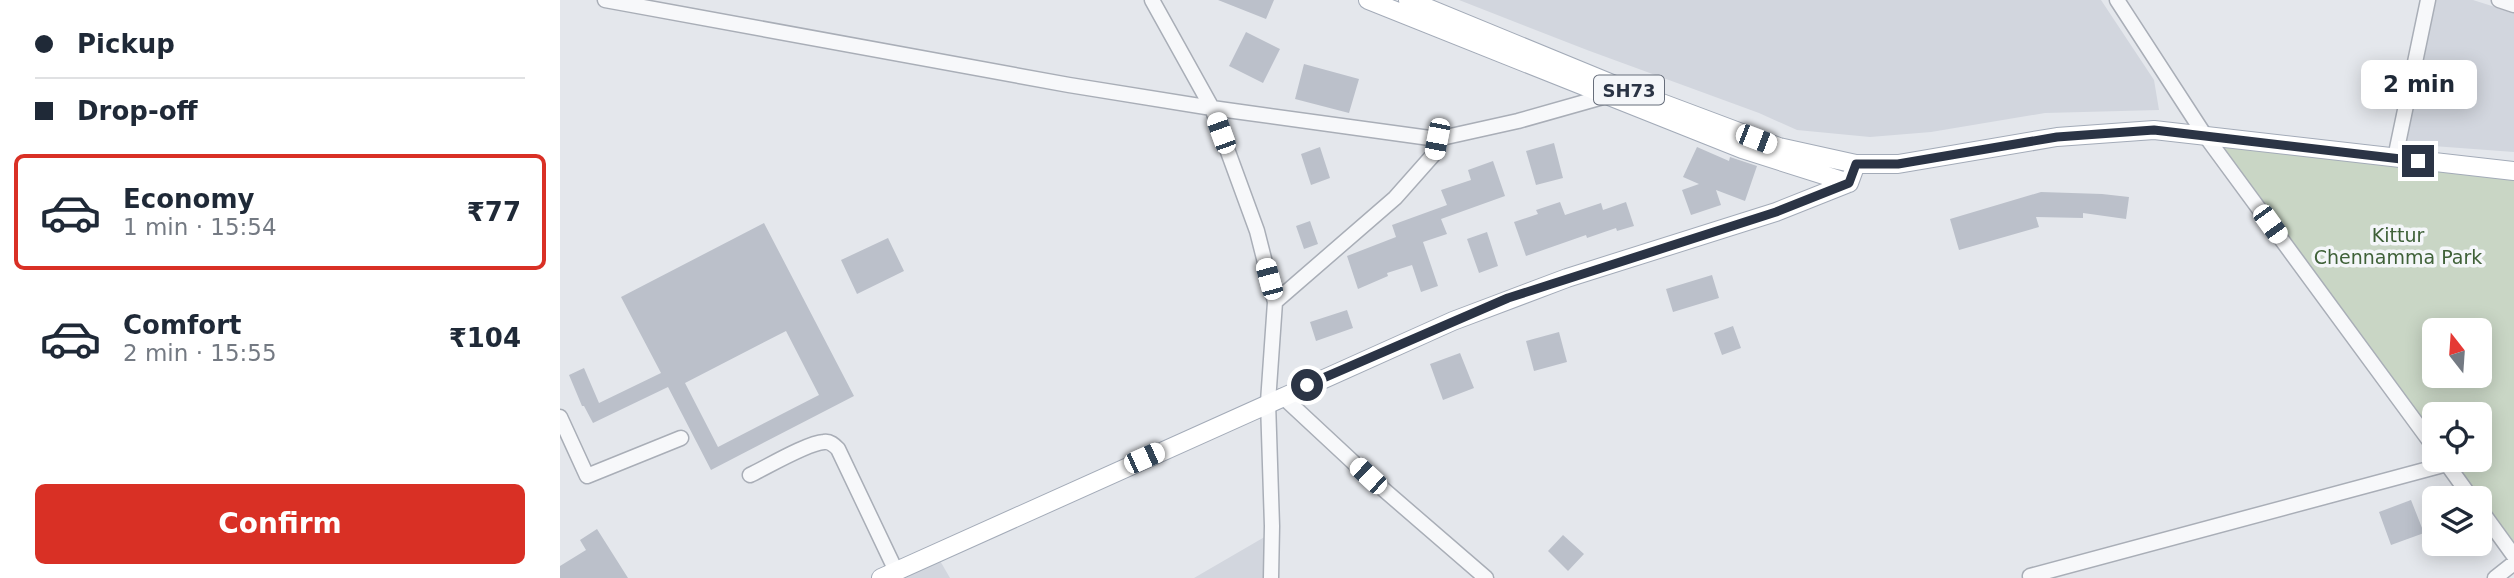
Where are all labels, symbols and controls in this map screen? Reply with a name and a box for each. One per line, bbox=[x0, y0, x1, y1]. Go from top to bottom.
text: Pickup bbox=[77, 29, 175, 59]
callout: 2 min bbox=[2360, 60, 2476, 108]
text: 2 min bbox=[2383, 71, 2455, 97]
road number: SH73 bbox=[1594, 76, 1664, 104]
text: Drop-off bbox=[77, 96, 198, 126]
car bbox=[1204, 110, 1239, 156]
car bbox=[1423, 116, 1452, 162]
car bbox=[1733, 122, 1780, 156]
route end bbox=[2402, 145, 2434, 177]
icon: car bbox=[39, 181, 102, 244]
text: Economy bbox=[123, 184, 254, 214]
text: ₹77 bbox=[467, 197, 521, 227]
car bbox=[2250, 201, 2291, 247]
text: 1 min · 15:54 bbox=[123, 214, 277, 240]
park label: Kittur Chennamma Park bbox=[2314, 224, 2482, 268]
car bbox=[1254, 256, 1285, 302]
icon: car bbox=[39, 307, 102, 370]
text: Comfort bbox=[123, 310, 241, 340]
north arrow bbox=[2422, 318, 2492, 388]
map controls bbox=[2422, 318, 2492, 556]
text: ₹104 bbox=[449, 323, 521, 353]
text: 2 min · 15:55 bbox=[123, 340, 277, 366]
route start bbox=[1291, 369, 1323, 401]
button: locate bbox=[2422, 402, 2492, 472]
car bbox=[1121, 440, 1168, 476]
car bbox=[1346, 454, 1391, 498]
button: Confirm bbox=[35, 484, 525, 564]
button: layers bbox=[2422, 486, 2492, 556]

